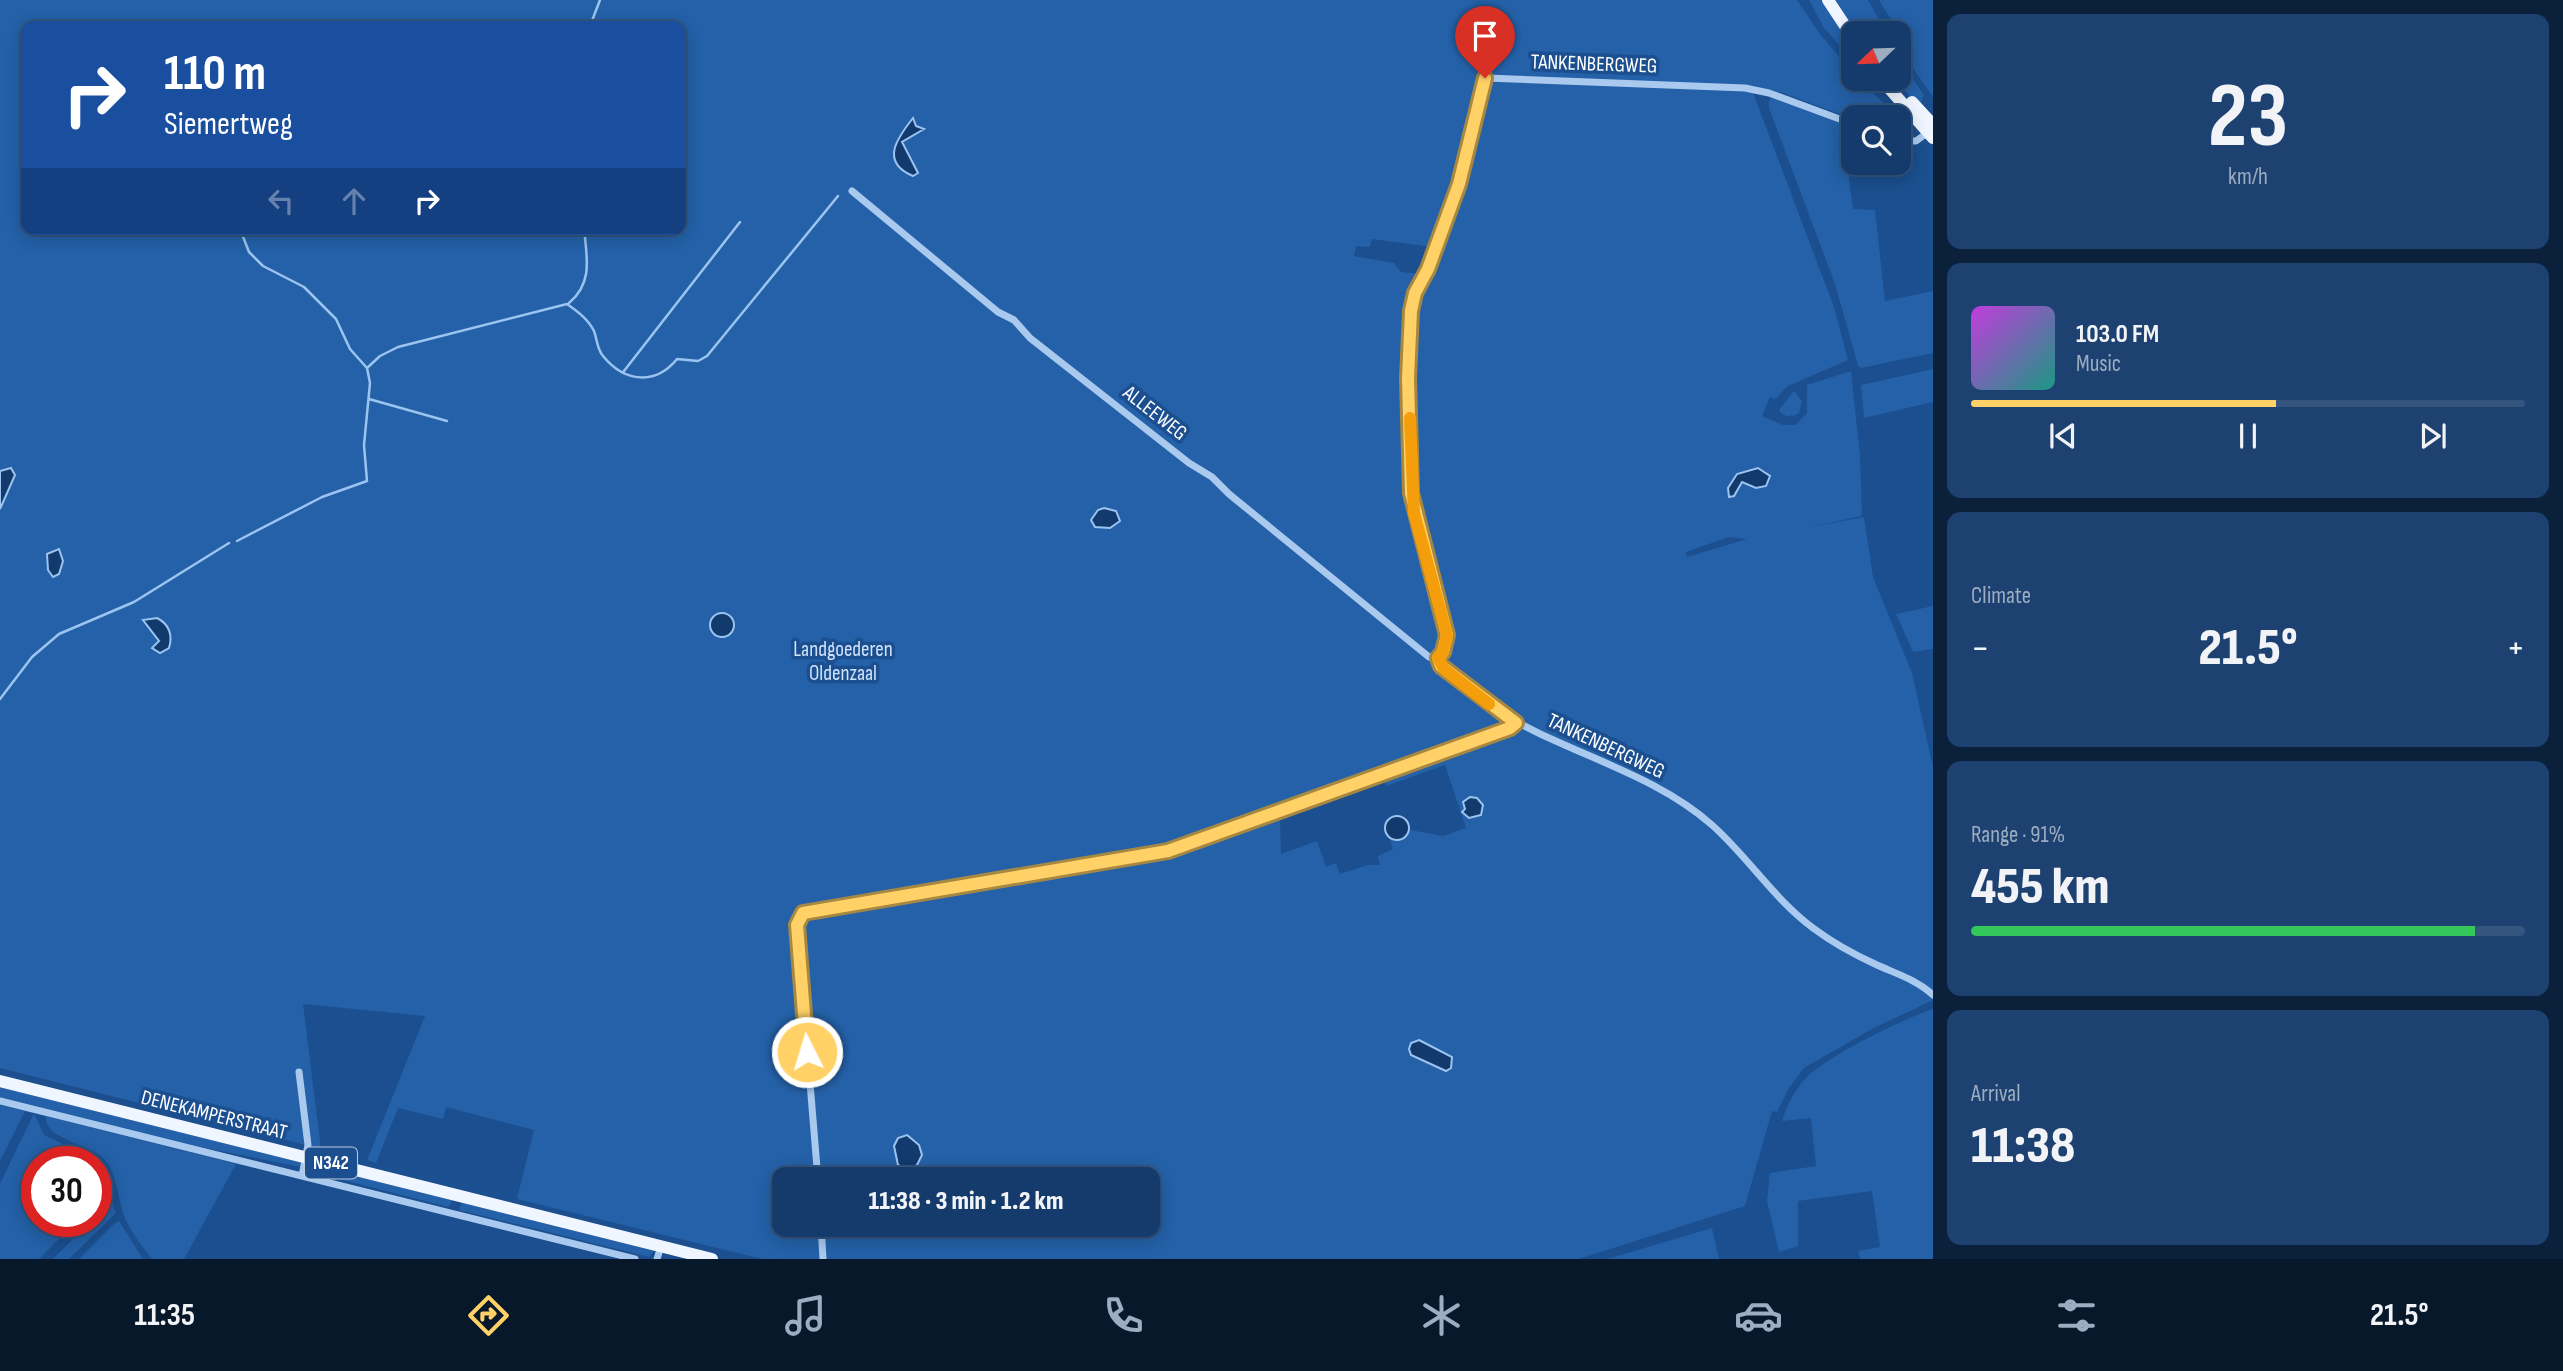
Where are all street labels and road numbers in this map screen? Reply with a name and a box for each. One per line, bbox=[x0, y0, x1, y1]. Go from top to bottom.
street label: TANKENBERGWEG bbox=[1530, 49, 1658, 79]
street label: ALLEEWEG bbox=[1117, 380, 1192, 446]
street label: TANKENBERGWEG bbox=[1543, 708, 1669, 784]
street label: DENEKAMPERSTRAAT bbox=[138, 1085, 290, 1145]
road number: N342 bbox=[305, 1148, 357, 1178]

